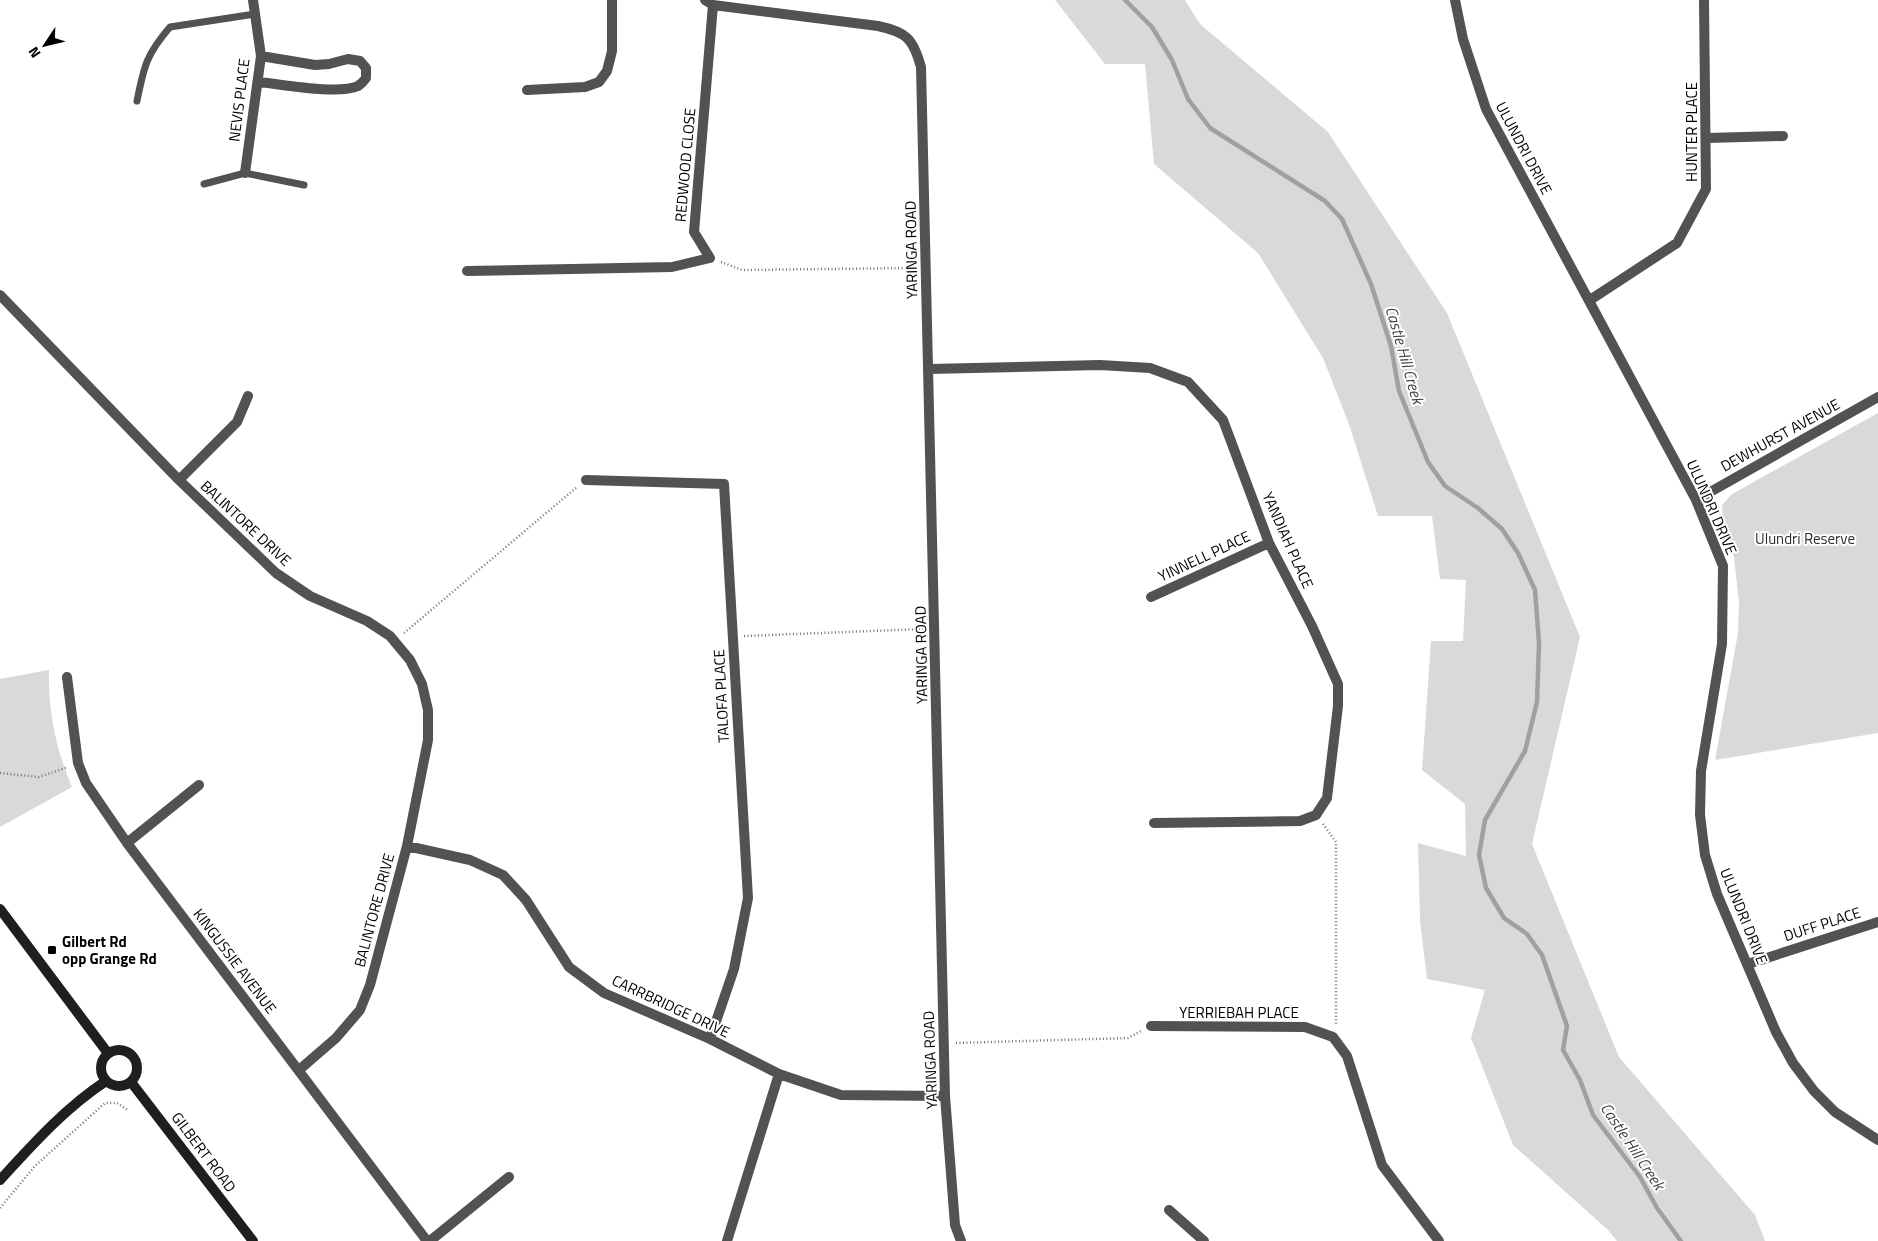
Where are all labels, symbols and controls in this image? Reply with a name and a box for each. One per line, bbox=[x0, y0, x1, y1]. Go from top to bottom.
north arrow bbox=[20, 20, 70, 70]
text: N bbox=[23, 43, 45, 63]
street label: NEVIS PLACE bbox=[222, 57, 256, 143]
street label: HUNTER PLACE bbox=[1680, 82, 1703, 182]
street label: ULUNDRI DRIVE bbox=[1490, 98, 1558, 198]
street label: REDWOOD CLOSE bbox=[669, 107, 701, 223]
street label: YARINGA ROAD bbox=[899, 201, 923, 299]
water label: Castle Hill Creek bbox=[1380, 303, 1431, 409]
street label: DEWHURST AVENUE bbox=[1716, 393, 1844, 477]
street label: ULUNDRI DRIVE bbox=[1681, 456, 1743, 558]
street label: BALINTORE DRIVE bbox=[195, 475, 297, 571]
street label: YANDIAH PLACE bbox=[1256, 488, 1320, 592]
street label: YINNELL PLACE bbox=[1154, 525, 1254, 587]
park label: Ulundri Reserve bbox=[1755, 527, 1855, 550]
street label: YARINGA ROAD bbox=[909, 606, 933, 704]
street label: TALOFA PLACE bbox=[707, 649, 735, 743]
street label: BALINTORE DRIVE bbox=[348, 851, 400, 969]
street label: ULUNDRI DRIVE bbox=[1714, 864, 1774, 968]
street label: DUFF PLACE bbox=[1781, 901, 1863, 947]
street label: KINGUSSIE AVENUE bbox=[188, 904, 282, 1018]
place label: Gilbert Rd opp Grange Rd bbox=[62, 930, 157, 970]
marker: Gilbert Rd opp Grange Rd bbox=[46, 944, 58, 956]
street label: CARRBRIDGE DRIVE bbox=[608, 969, 734, 1043]
street label: YERRIEBAH PLACE bbox=[1179, 1001, 1299, 1024]
street label: YARINGA ROAD bbox=[917, 1010, 943, 1110]
water label: Castle Hill Creek bbox=[1595, 1098, 1672, 1196]
street label: GILBERT ROAD bbox=[166, 1107, 242, 1197]

